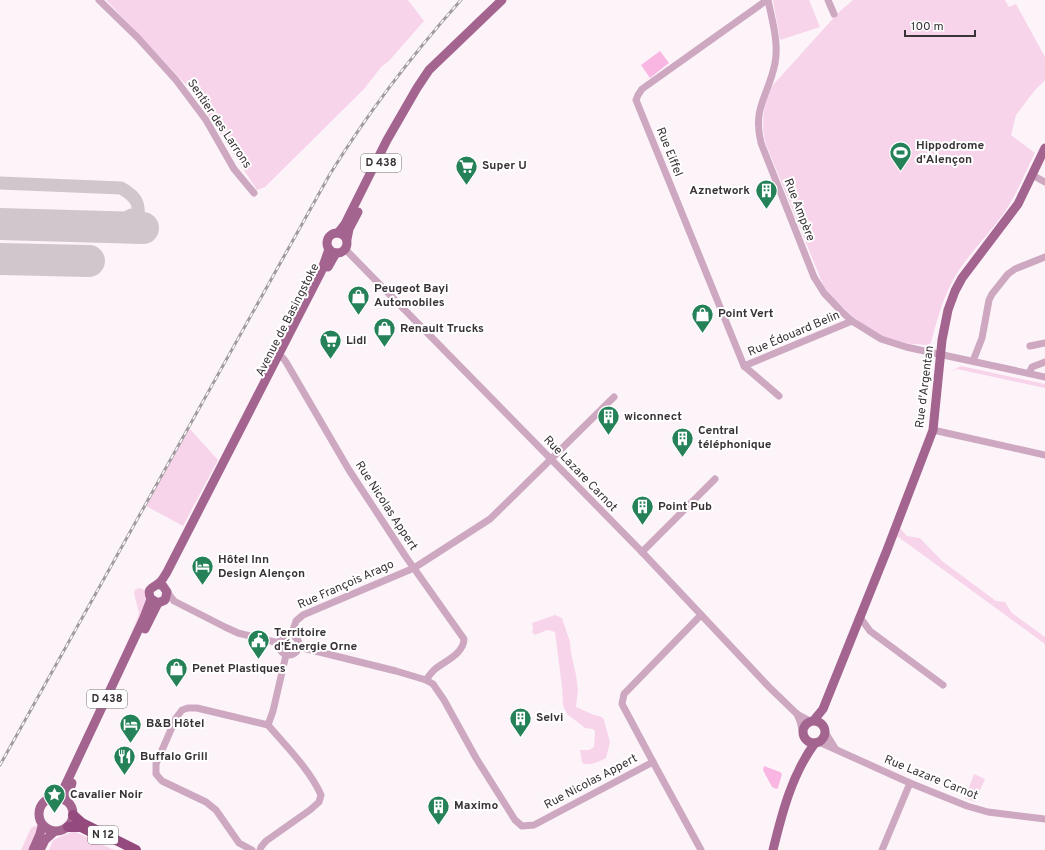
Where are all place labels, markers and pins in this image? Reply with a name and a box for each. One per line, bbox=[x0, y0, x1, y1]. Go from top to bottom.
place label: Hippodrome d'Alençon bbox=[916, 138, 985, 168]
sports icon: Hippodrome d'Alençon bbox=[888, 140, 914, 173]
supermarket icon: Super U bbox=[453, 153, 479, 186]
place label: Super U bbox=[482, 158, 527, 174]
building icon: Aznetwork bbox=[753, 178, 779, 211]
place label: Aznetwork bbox=[689, 183, 750, 199]
place label: Peugeot Bayi Automobiles bbox=[374, 281, 449, 311]
shop icon: Peugeot Bayi Automobiles bbox=[346, 283, 372, 316]
shop icon: Point Vert bbox=[689, 301, 715, 334]
place label: Point Vert bbox=[718, 306, 774, 322]
shop icon: Renault Trucks bbox=[372, 316, 398, 349]
place label: Renault Trucks bbox=[400, 321, 484, 337]
supermarket icon: Lidl bbox=[317, 328, 343, 361]
place label: Lidl bbox=[346, 333, 367, 349]
building icon: wiconnect bbox=[596, 404, 622, 437]
place label: wiconnect bbox=[624, 409, 682, 425]
place label: Central téléphonique bbox=[698, 423, 772, 453]
building icon: Central téléphonique bbox=[670, 425, 696, 458]
building icon: Point Pub bbox=[629, 494, 655, 527]
place label: Point Pub bbox=[658, 499, 712, 515]
place label: Hôtel Inn Design Alençon bbox=[218, 552, 305, 582]
hotel icon: Hôtel Inn Design Alençon bbox=[189, 554, 215, 587]
place label: Territoire d'Énergie Orne bbox=[274, 625, 358, 655]
public building icon: Territoire d'Énergie Orne bbox=[246, 627, 272, 660]
shop icon: Penet Plastiques bbox=[164, 656, 190, 689]
place label: Penet Plastiques bbox=[192, 661, 286, 677]
building icon: Selvi bbox=[507, 705, 533, 738]
place label: Selvi bbox=[536, 710, 563, 726]
hotel icon: B&B Hôtel bbox=[117, 711, 143, 744]
place label: B&B Hôtel bbox=[146, 716, 204, 732]
restaurant icon: Buffalo Grill bbox=[112, 744, 138, 777]
place label: Buffalo Grill bbox=[140, 749, 208, 765]
place icon: Cavalier Noir bbox=[42, 782, 68, 815]
place label: Cavalier Noir bbox=[70, 787, 143, 803]
building icon: Maximo bbox=[426, 793, 452, 826]
place label: Maximo bbox=[454, 798, 498, 814]

